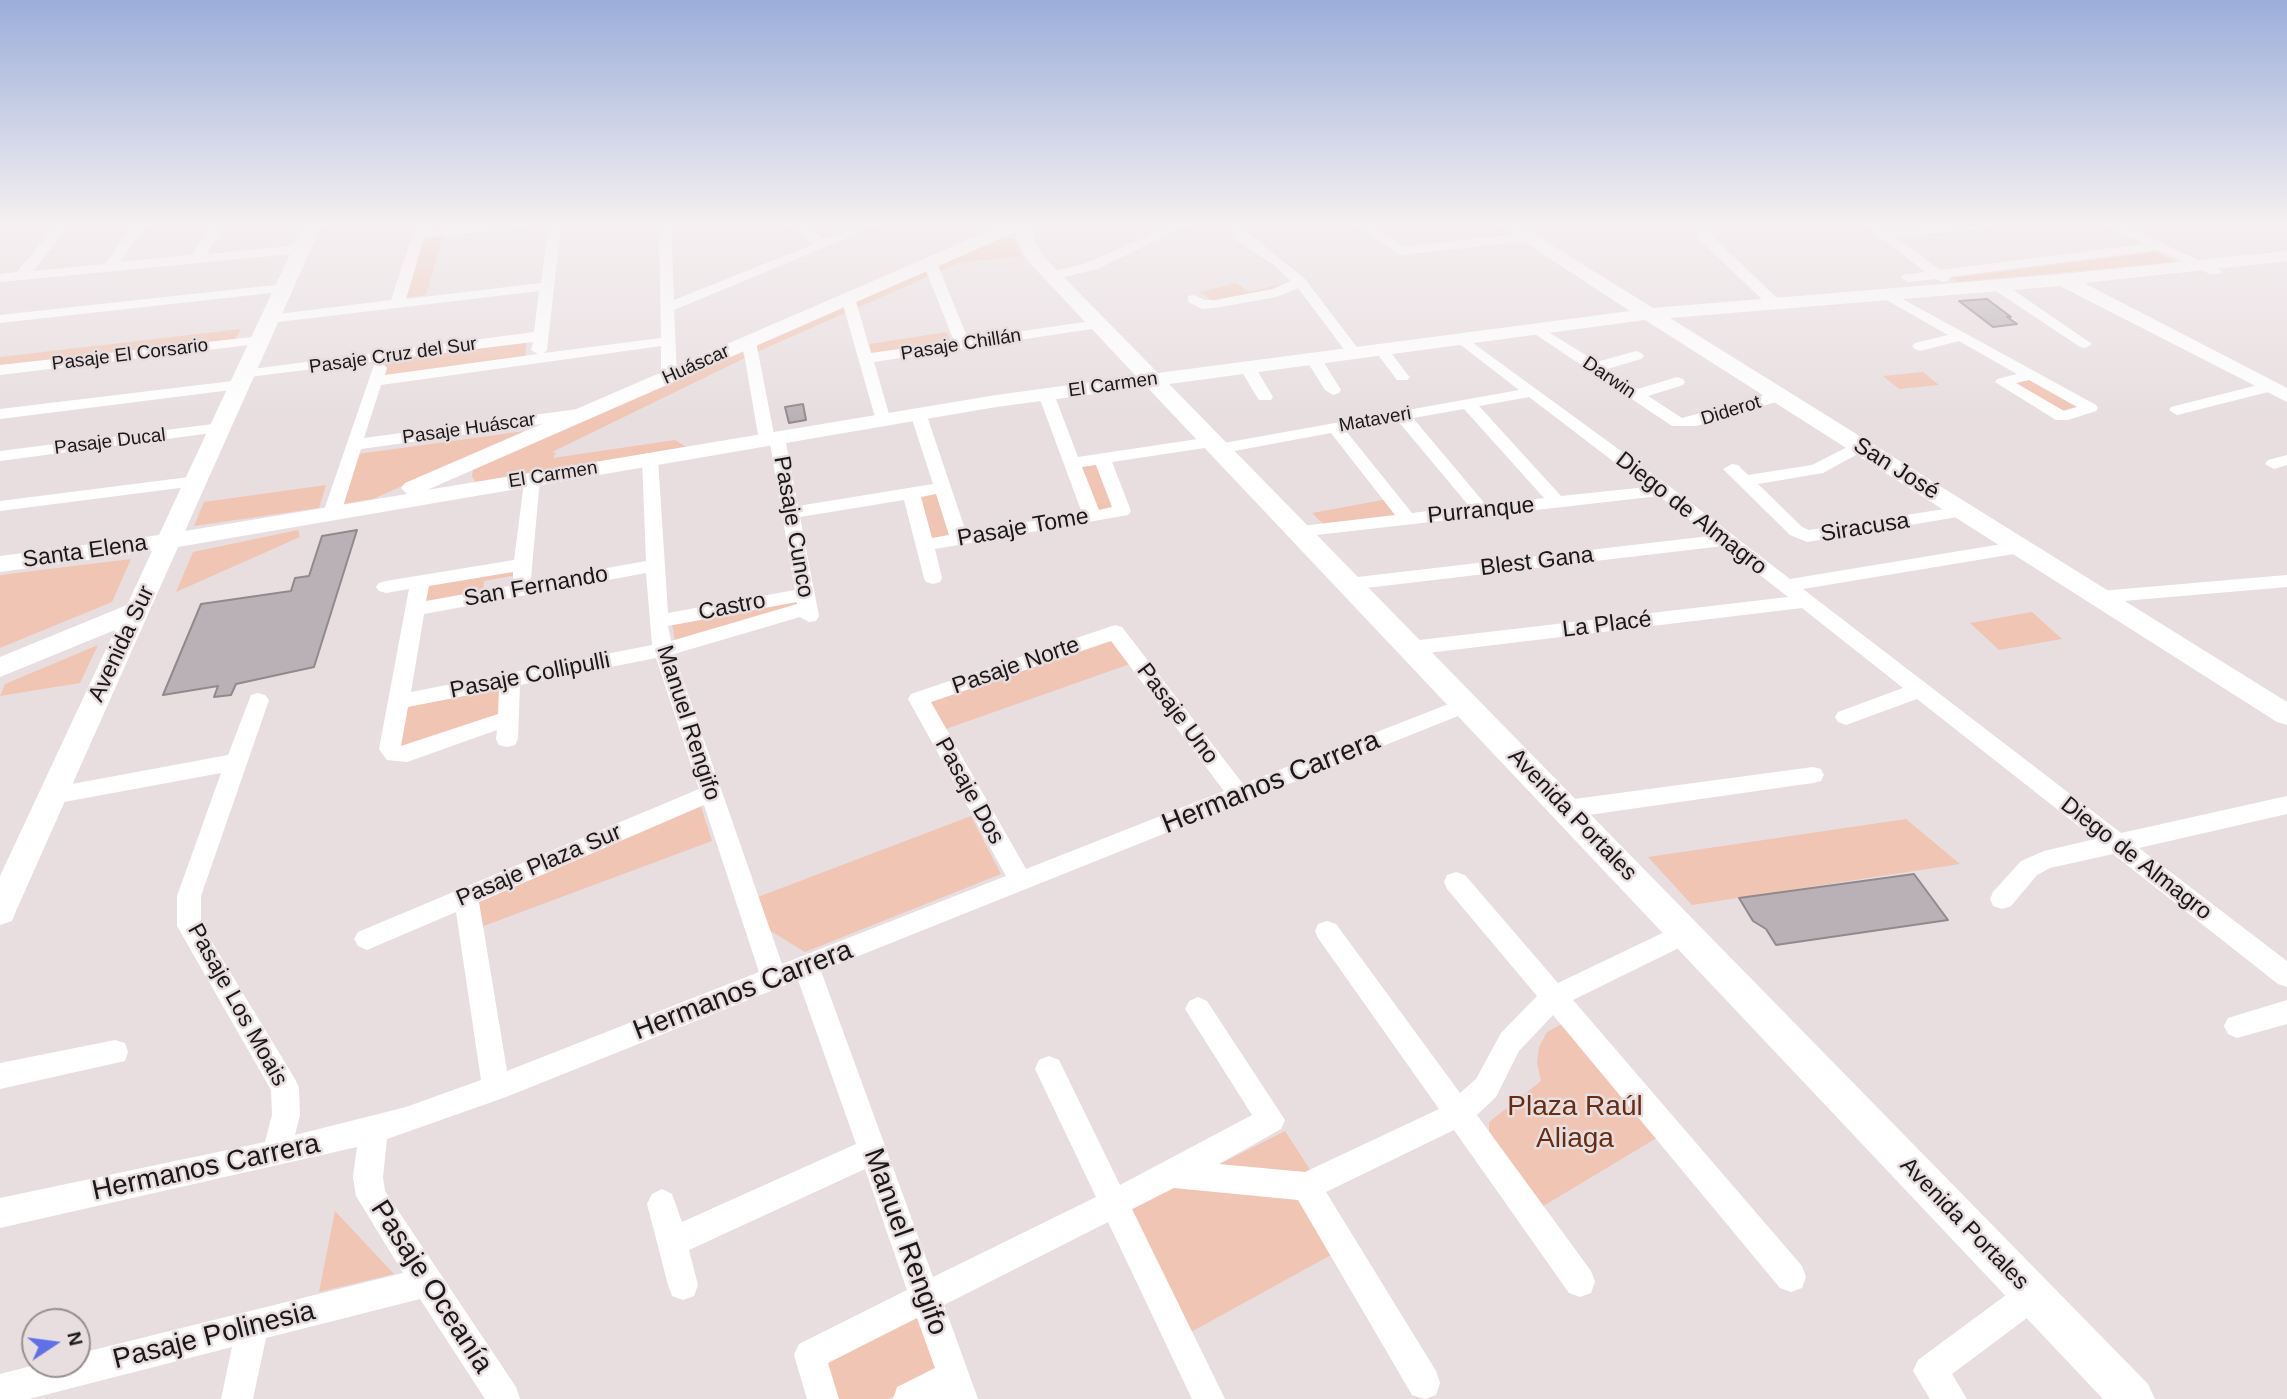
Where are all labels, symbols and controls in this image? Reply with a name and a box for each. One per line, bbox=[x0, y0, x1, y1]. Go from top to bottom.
street label: Pasaje Chillán bbox=[899, 324, 1023, 366]
street label: Pasaje Cruz del Sur bbox=[308, 333, 478, 379]
street label: Pasaje El Corsario bbox=[51, 334, 209, 376]
street label: Huáscar bbox=[659, 340, 733, 390]
street label: Darwin bbox=[1578, 352, 1640, 404]
street label: El Carmen bbox=[1067, 367, 1159, 403]
street label: Diderot bbox=[1698, 391, 1764, 431]
street label: Mataveri bbox=[1337, 402, 1413, 438]
street label: Pasaje Huáscar bbox=[401, 408, 537, 450]
street label: Pasaje Ducal bbox=[53, 424, 167, 460]
street label: San José bbox=[1848, 432, 1944, 506]
street label: Diego de Almagro bbox=[1610, 446, 1772, 582]
street label: Pasaje Cunco bbox=[767, 454, 819, 600]
street label: El Carmen bbox=[507, 457, 599, 493]
street label: Purranque bbox=[1426, 492, 1536, 530]
street label: Pasaje Tome bbox=[955, 503, 1091, 553]
street label: Siracusa bbox=[1819, 507, 1911, 549]
street label: Santa Elena bbox=[21, 530, 149, 574]
street label: Blest Gana bbox=[1479, 541, 1595, 583]
street label: San Fernando bbox=[462, 561, 610, 613]
street label: Avenida Sur bbox=[83, 582, 161, 706]
street label: Castro bbox=[696, 587, 768, 627]
street label: La Placé bbox=[1561, 606, 1653, 644]
street label: Pasaje Norte bbox=[949, 631, 1083, 701]
street label: Manuel Rengifo bbox=[650, 642, 726, 804]
street label: Pasaje Collipulli bbox=[448, 647, 612, 705]
street label: Pasaje Uno bbox=[1130, 658, 1224, 770]
street label: Hermanos Carrera bbox=[1157, 724, 1385, 842]
street label: Pasaje Dos bbox=[928, 733, 1010, 849]
street label: Avenida Portales bbox=[1502, 743, 1642, 887]
street label: Diego de Almagro bbox=[2055, 791, 2217, 927]
street label: Pasaje Plaza Sur bbox=[452, 819, 626, 913]
street label: Pasaje Los Moais bbox=[181, 919, 293, 1091]
street label: Hermanos Carrera bbox=[629, 934, 857, 1048]
park label: Plaza Raúl Aliaga bbox=[1507, 1090, 1643, 1156]
street label: Hermanos Carrera bbox=[89, 1127, 323, 1209]
street label: Manuel Rengifo bbox=[856, 1144, 954, 1340]
street label: Avenida Portales bbox=[1894, 1152, 2034, 1296]
street label: Pasaje Oceanía bbox=[363, 1194, 499, 1380]
street label: Pasaje Polinesia bbox=[110, 1295, 318, 1377]
north arrow bbox=[21, 1308, 91, 1378]
text: N bbox=[63, 1330, 87, 1348]

